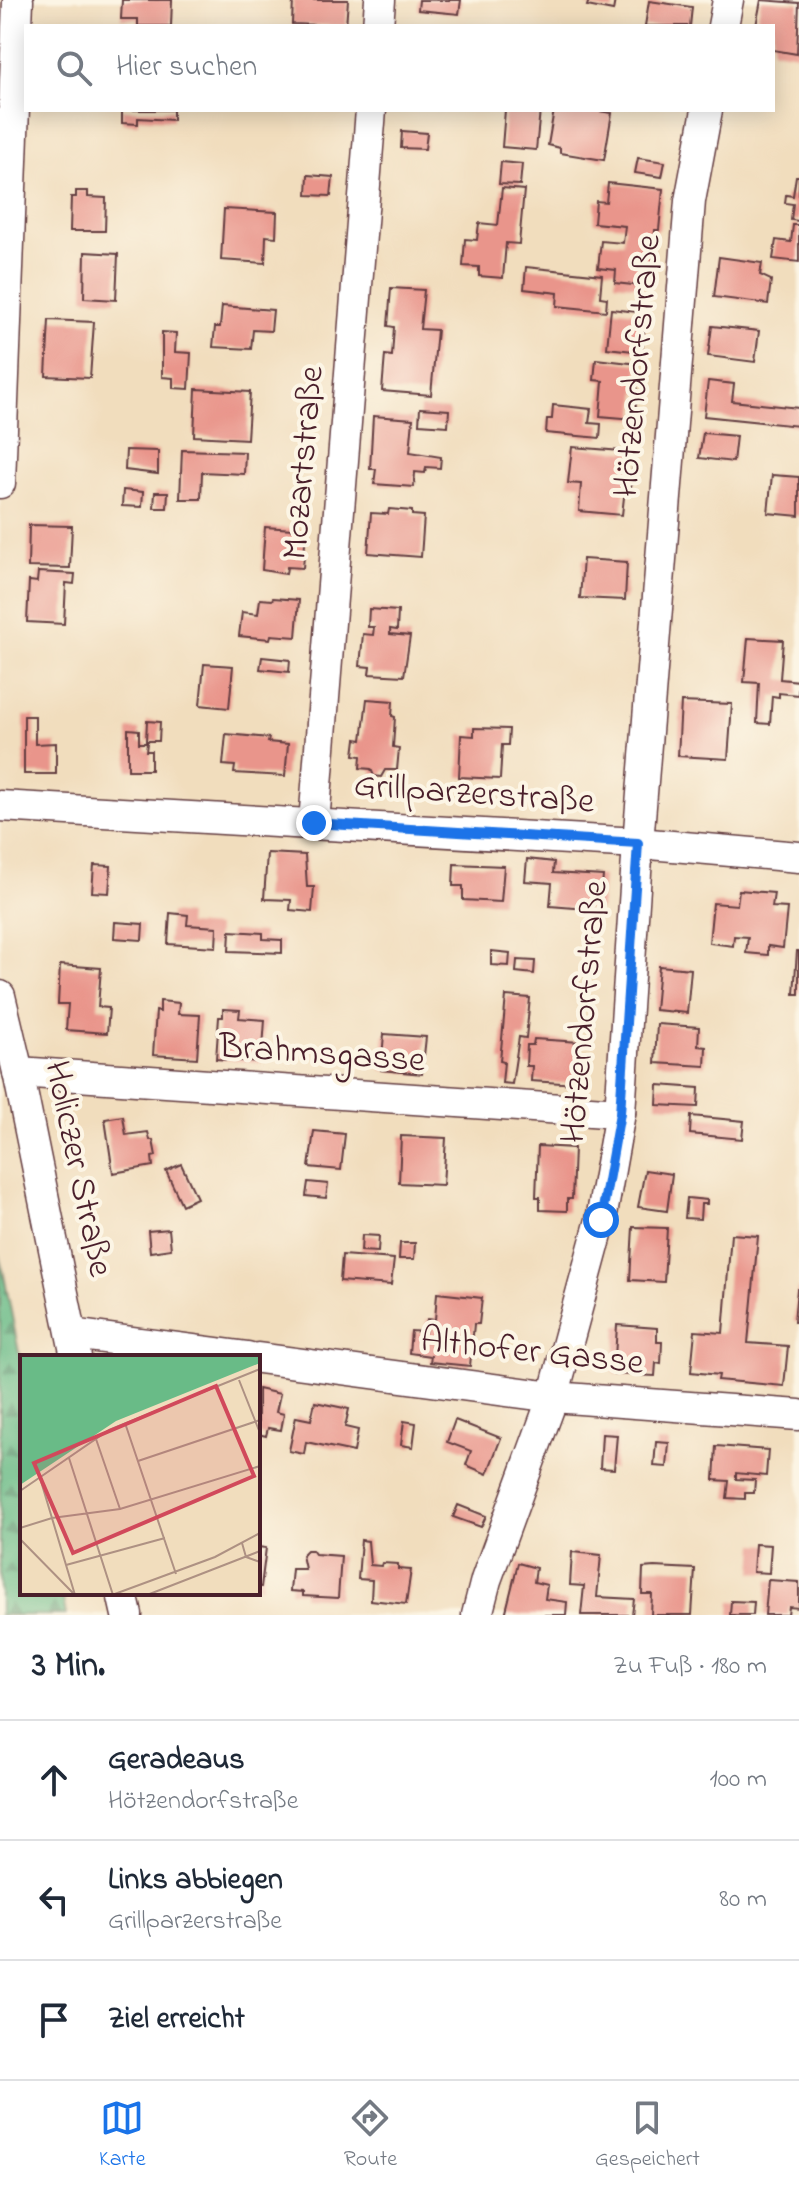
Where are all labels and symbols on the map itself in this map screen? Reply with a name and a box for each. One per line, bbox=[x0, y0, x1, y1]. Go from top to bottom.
street label: Hötzendorfstraße bbox=[601, 232, 677, 500]
street label: Mozartstraße bbox=[270, 363, 340, 562]
street label: Grillparzerstraße bbox=[352, 760, 597, 830]
route end bbox=[296, 805, 332, 841]
street label: Hötzendorfstraße bbox=[548, 878, 624, 1146]
street label: Brahmsgasse bbox=[216, 1021, 428, 1089]
street label: Holiczer Straße bbox=[28, 1056, 126, 1283]
route start bbox=[583, 1202, 619, 1238]
street label: Althofer Gasse bbox=[418, 1315, 647, 1391]
inset map bbox=[20, 1355, 260, 1595]

